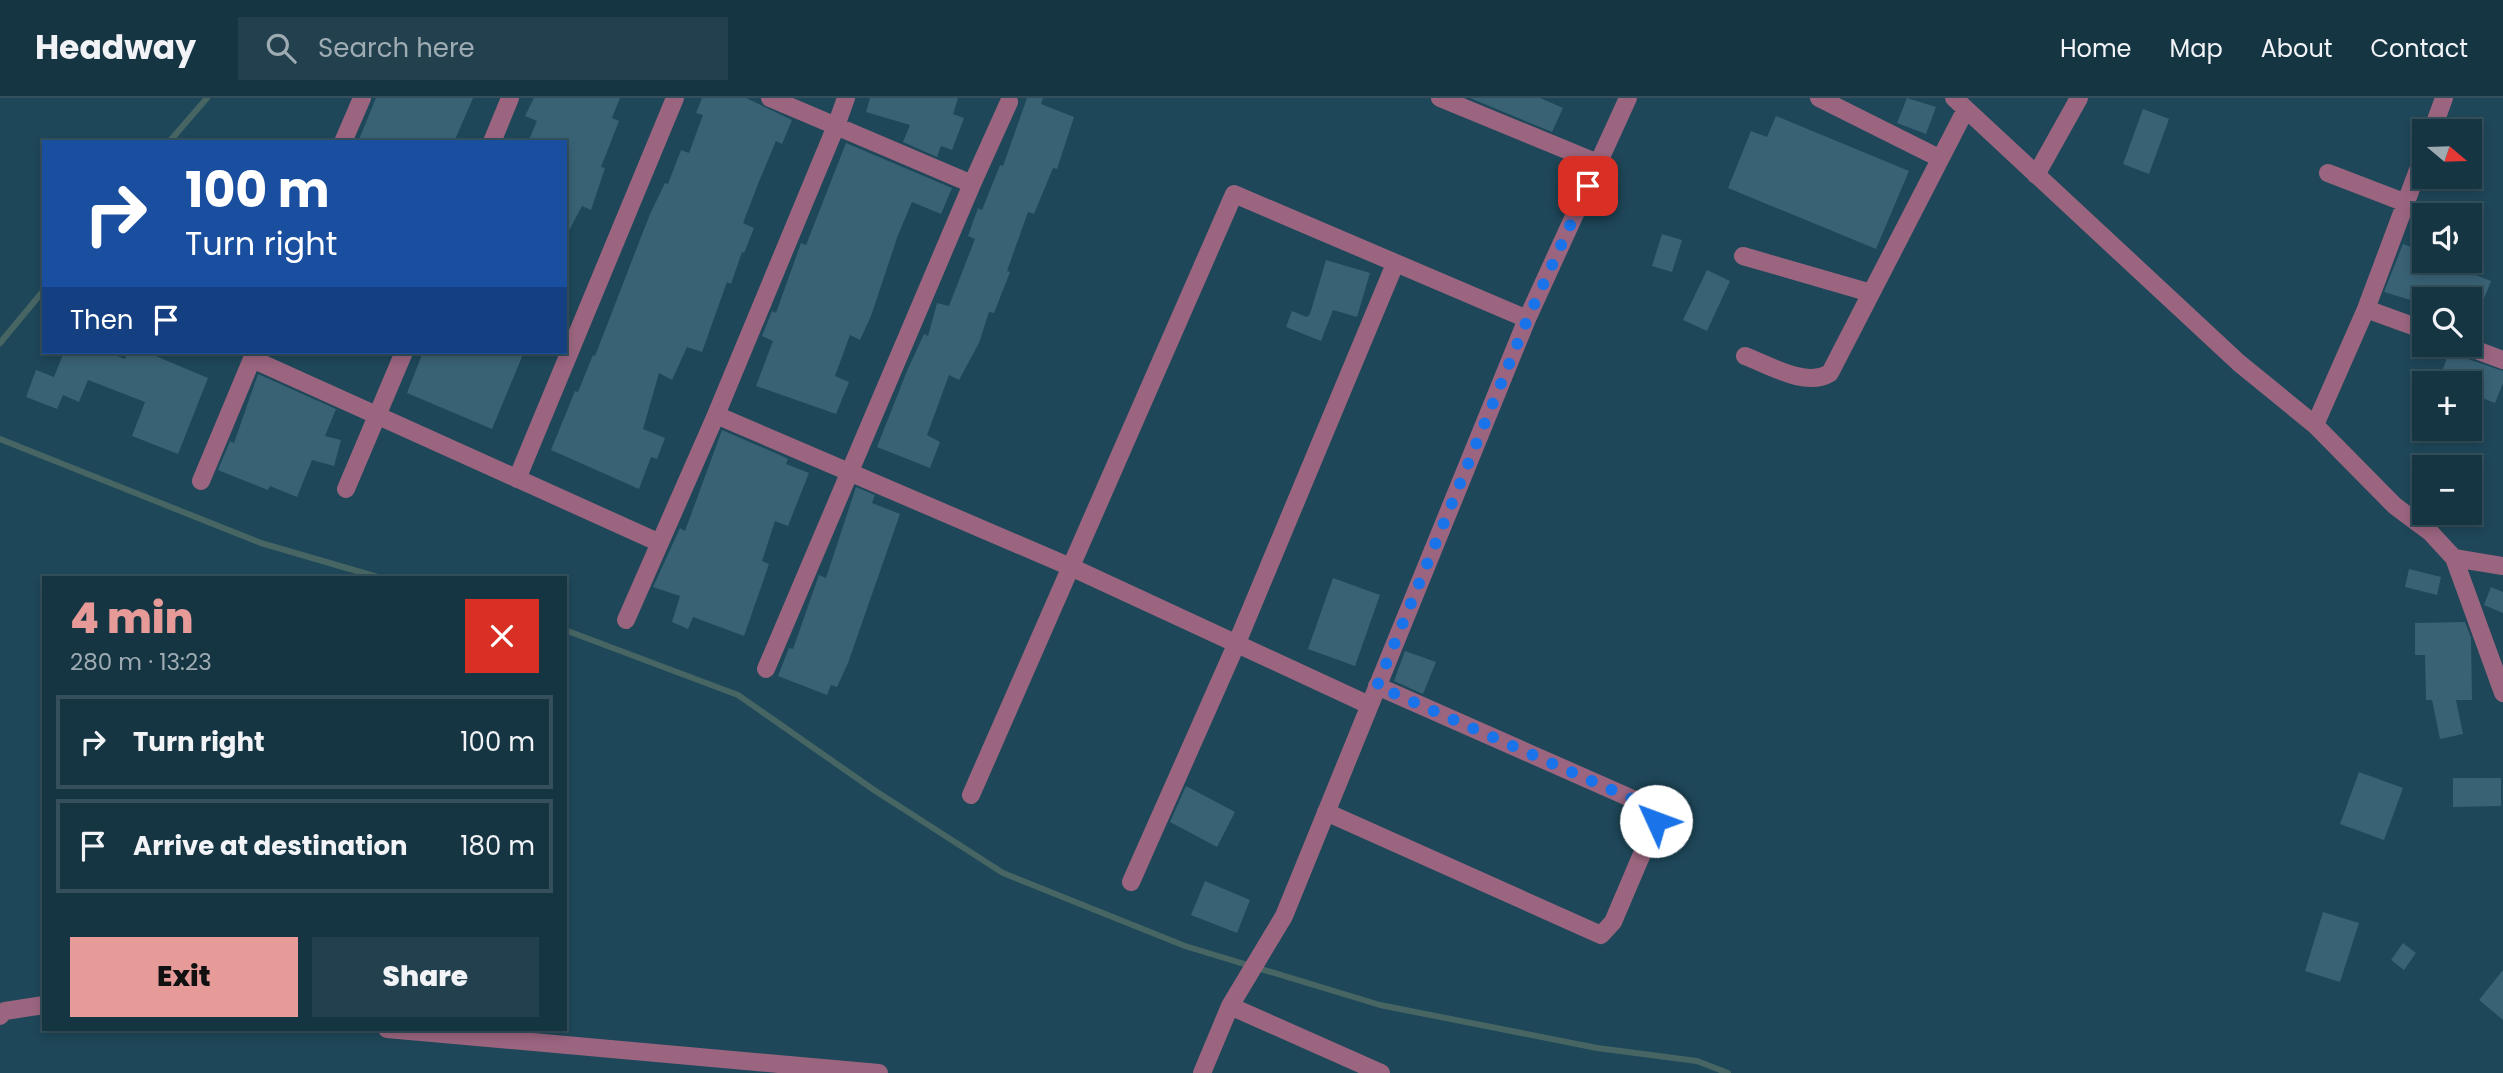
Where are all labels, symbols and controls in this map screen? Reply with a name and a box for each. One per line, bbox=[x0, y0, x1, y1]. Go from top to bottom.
search box bbox=[238, 17, 728, 80]
text: Headway bbox=[35, 24, 196, 71]
icon: search bbox=[262, 29, 300, 67]
text: Search here bbox=[318, 30, 475, 66]
text: Home bbox=[2060, 32, 2132, 65]
text: Map bbox=[2170, 32, 2223, 65]
text: About bbox=[2261, 32, 2332, 65]
text: Contact bbox=[2370, 32, 2468, 65]
north arrow bbox=[2412, 119, 2482, 189]
map controls bbox=[2412, 119, 2482, 525]
text: 100 m bbox=[185, 156, 330, 224]
pin bbox=[1558, 156, 1618, 216]
icon: arrive bbox=[1569, 167, 1607, 205]
icon: right bbox=[70, 168, 161, 259]
button: sound bbox=[2412, 203, 2482, 273]
text: Turn right bbox=[185, 221, 337, 266]
button: search bbox=[2412, 287, 2482, 357]
icon: arrive bbox=[147, 301, 185, 339]
text: Then bbox=[70, 302, 133, 338]
button: + bbox=[2412, 371, 2482, 441]
button: − bbox=[2412, 455, 2482, 525]
text: 4 min bbox=[70, 589, 194, 648]
button: close bbox=[465, 599, 539, 673]
text: 280 m · 13:23 bbox=[70, 646, 212, 678]
icon: right bbox=[74, 723, 112, 761]
text: Turn right bbox=[133, 724, 265, 760]
text: 100 m bbox=[460, 724, 535, 760]
position arrow bbox=[1619, 784, 1693, 858]
icon: arrive bbox=[74, 827, 112, 865]
text: Arrive at destination bbox=[133, 828, 408, 864]
text: 180 m bbox=[460, 828, 535, 864]
button: Exit bbox=[70, 937, 298, 1017]
button: Share bbox=[312, 937, 539, 1017]

